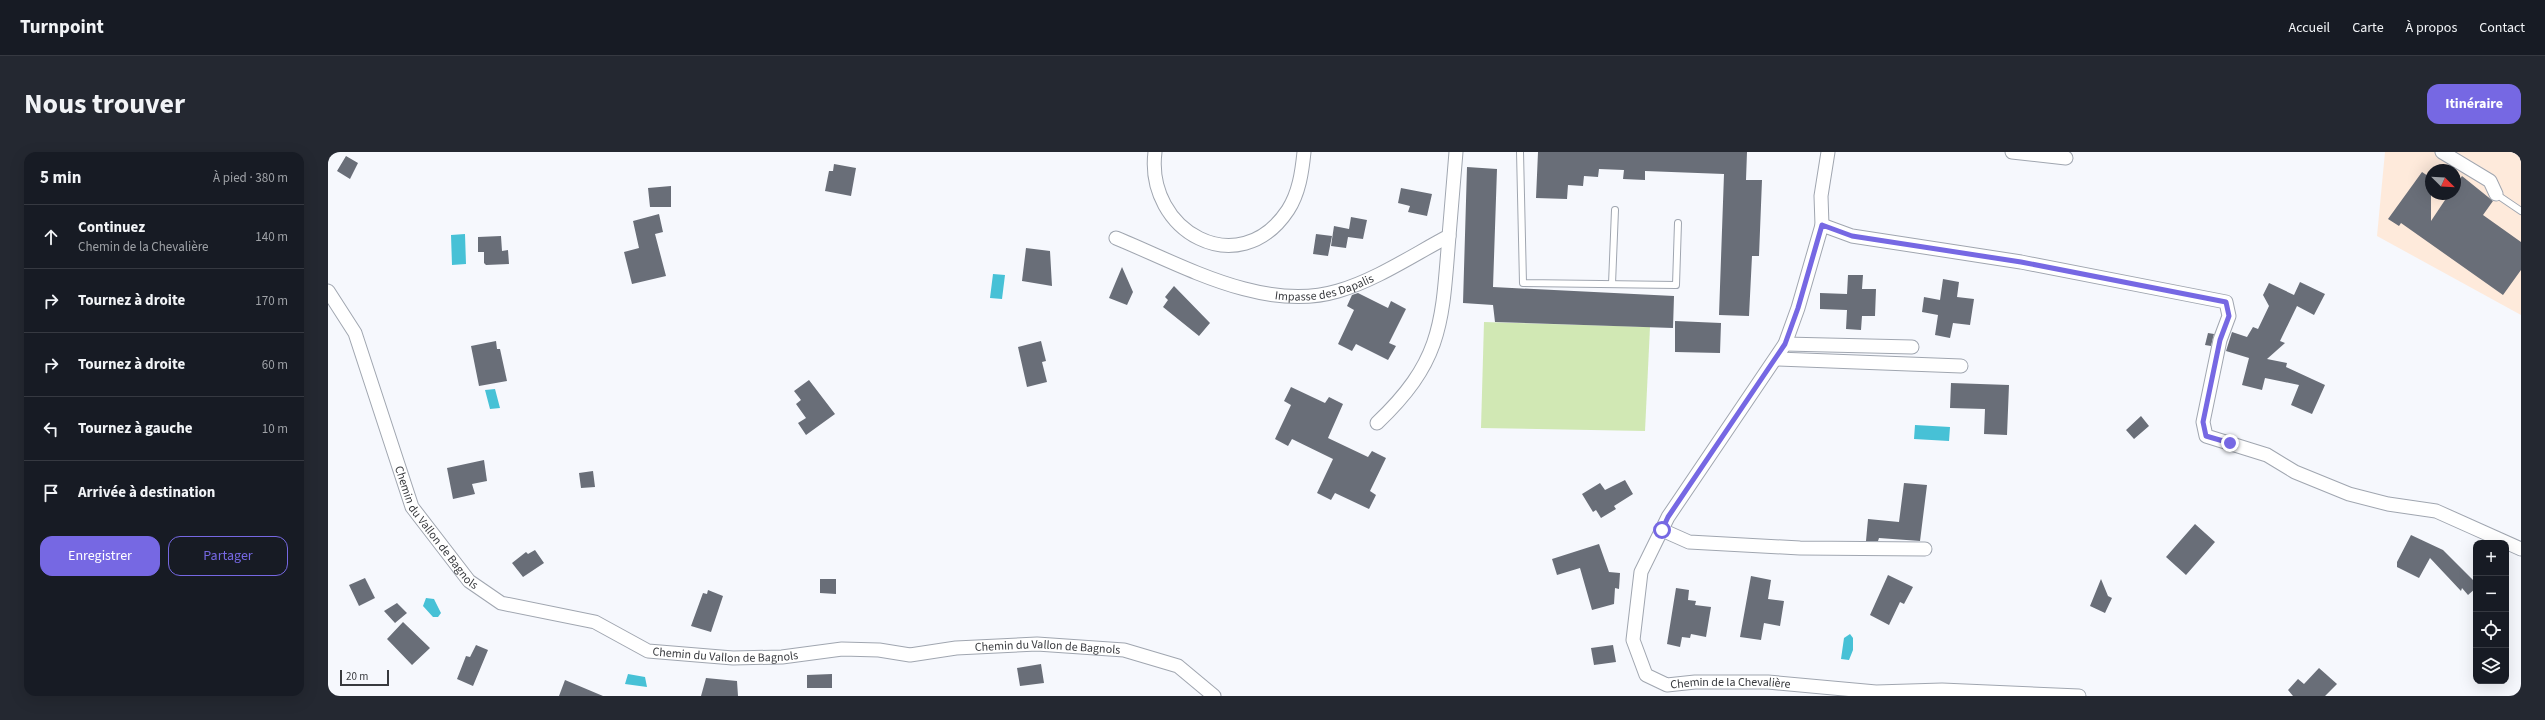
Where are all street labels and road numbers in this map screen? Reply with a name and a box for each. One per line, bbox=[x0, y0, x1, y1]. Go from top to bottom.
street label: Impasse des Dapalis bbox=[1274, 270, 1376, 305]
street label: Chemin du Vallon de Bagnols bbox=[391, 464, 482, 593]
street label: Chemin du Vallon de Bagnols bbox=[974, 635, 1121, 658]
street label: Chemin du Vallon de Bagnols bbox=[652, 643, 799, 667]
street label: Chemin de la Chevalière bbox=[1669, 673, 1791, 693]

